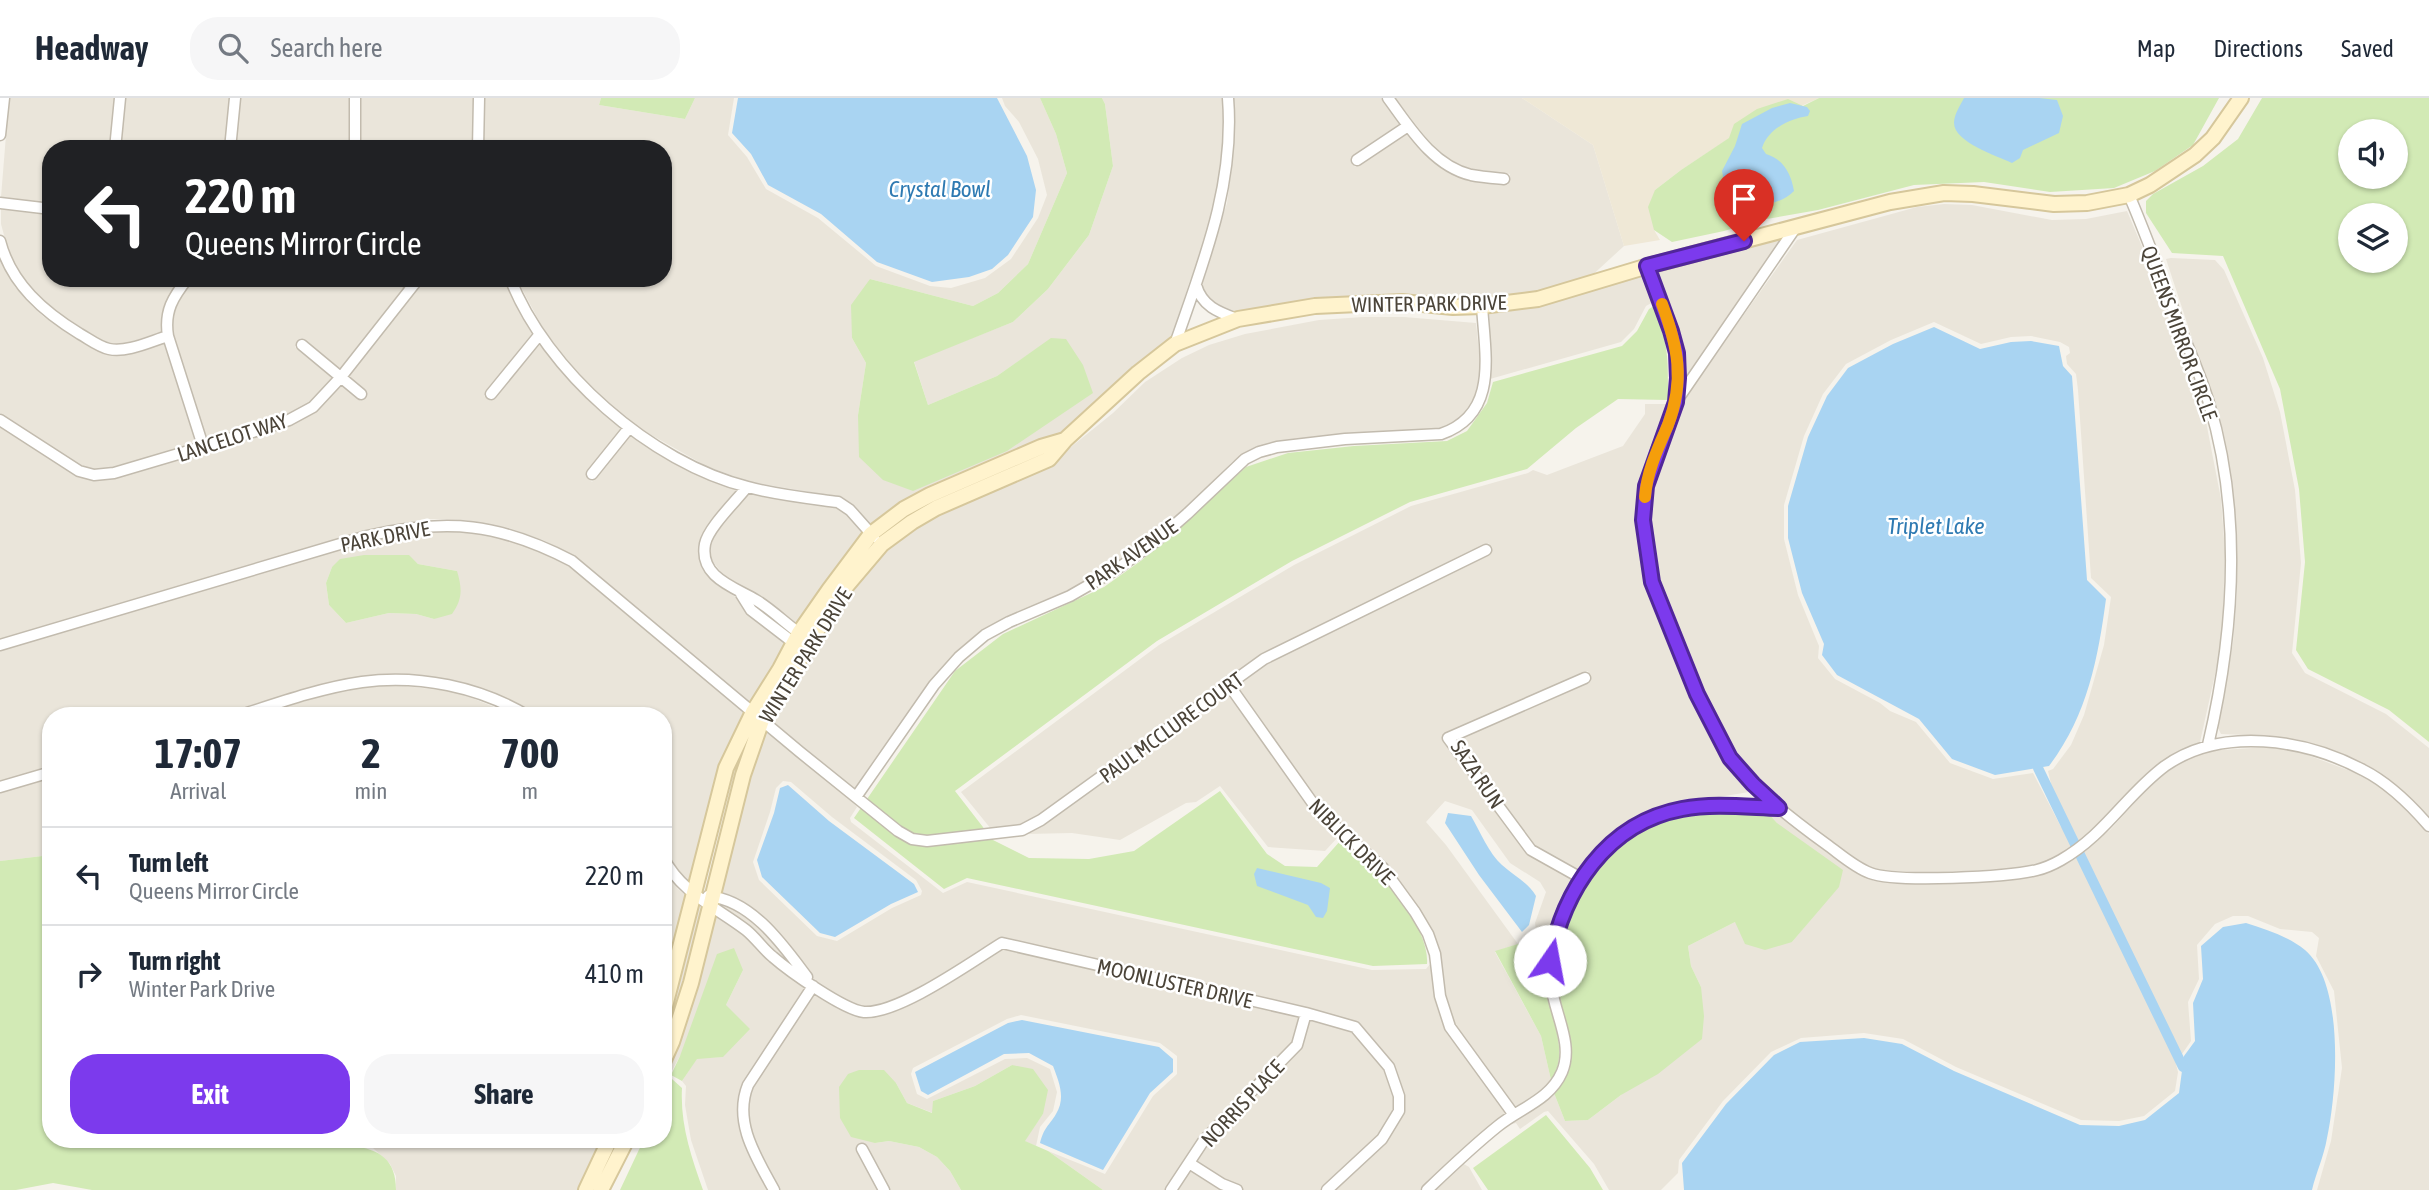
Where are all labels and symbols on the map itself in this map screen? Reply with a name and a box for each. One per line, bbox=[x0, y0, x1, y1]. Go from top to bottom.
pin bbox=[1714, 169, 1774, 241]
water label: Crystal Bowl bbox=[889, 176, 991, 202]
street label: QUEENS MIRROR CIRCLE bbox=[2137, 242, 2223, 424]
street label: WINTER PARK DRIVE bbox=[1351, 290, 1507, 316]
street label: LANCELOT WAY bbox=[174, 408, 291, 466]
water label: Triplet Lake bbox=[1887, 513, 1985, 539]
street label: PARK AVENUE bbox=[1081, 514, 1181, 594]
street label: PARK DRIVE bbox=[338, 516, 432, 556]
street label: WINTER PARK DRIVE bbox=[754, 583, 856, 727]
street label: PAUL MCCLURE COURT bbox=[1094, 667, 1248, 787]
street label: SAZA RUN bbox=[1447, 735, 1509, 813]
street label: NIBLICK DRIVE bbox=[1304, 793, 1400, 889]
position arrow bbox=[1513, 924, 1587, 998]
street label: MOONLUSTER DRIVE bbox=[1095, 953, 1255, 1013]
street label: NORRIS PLACE bbox=[1196, 1055, 1288, 1151]

